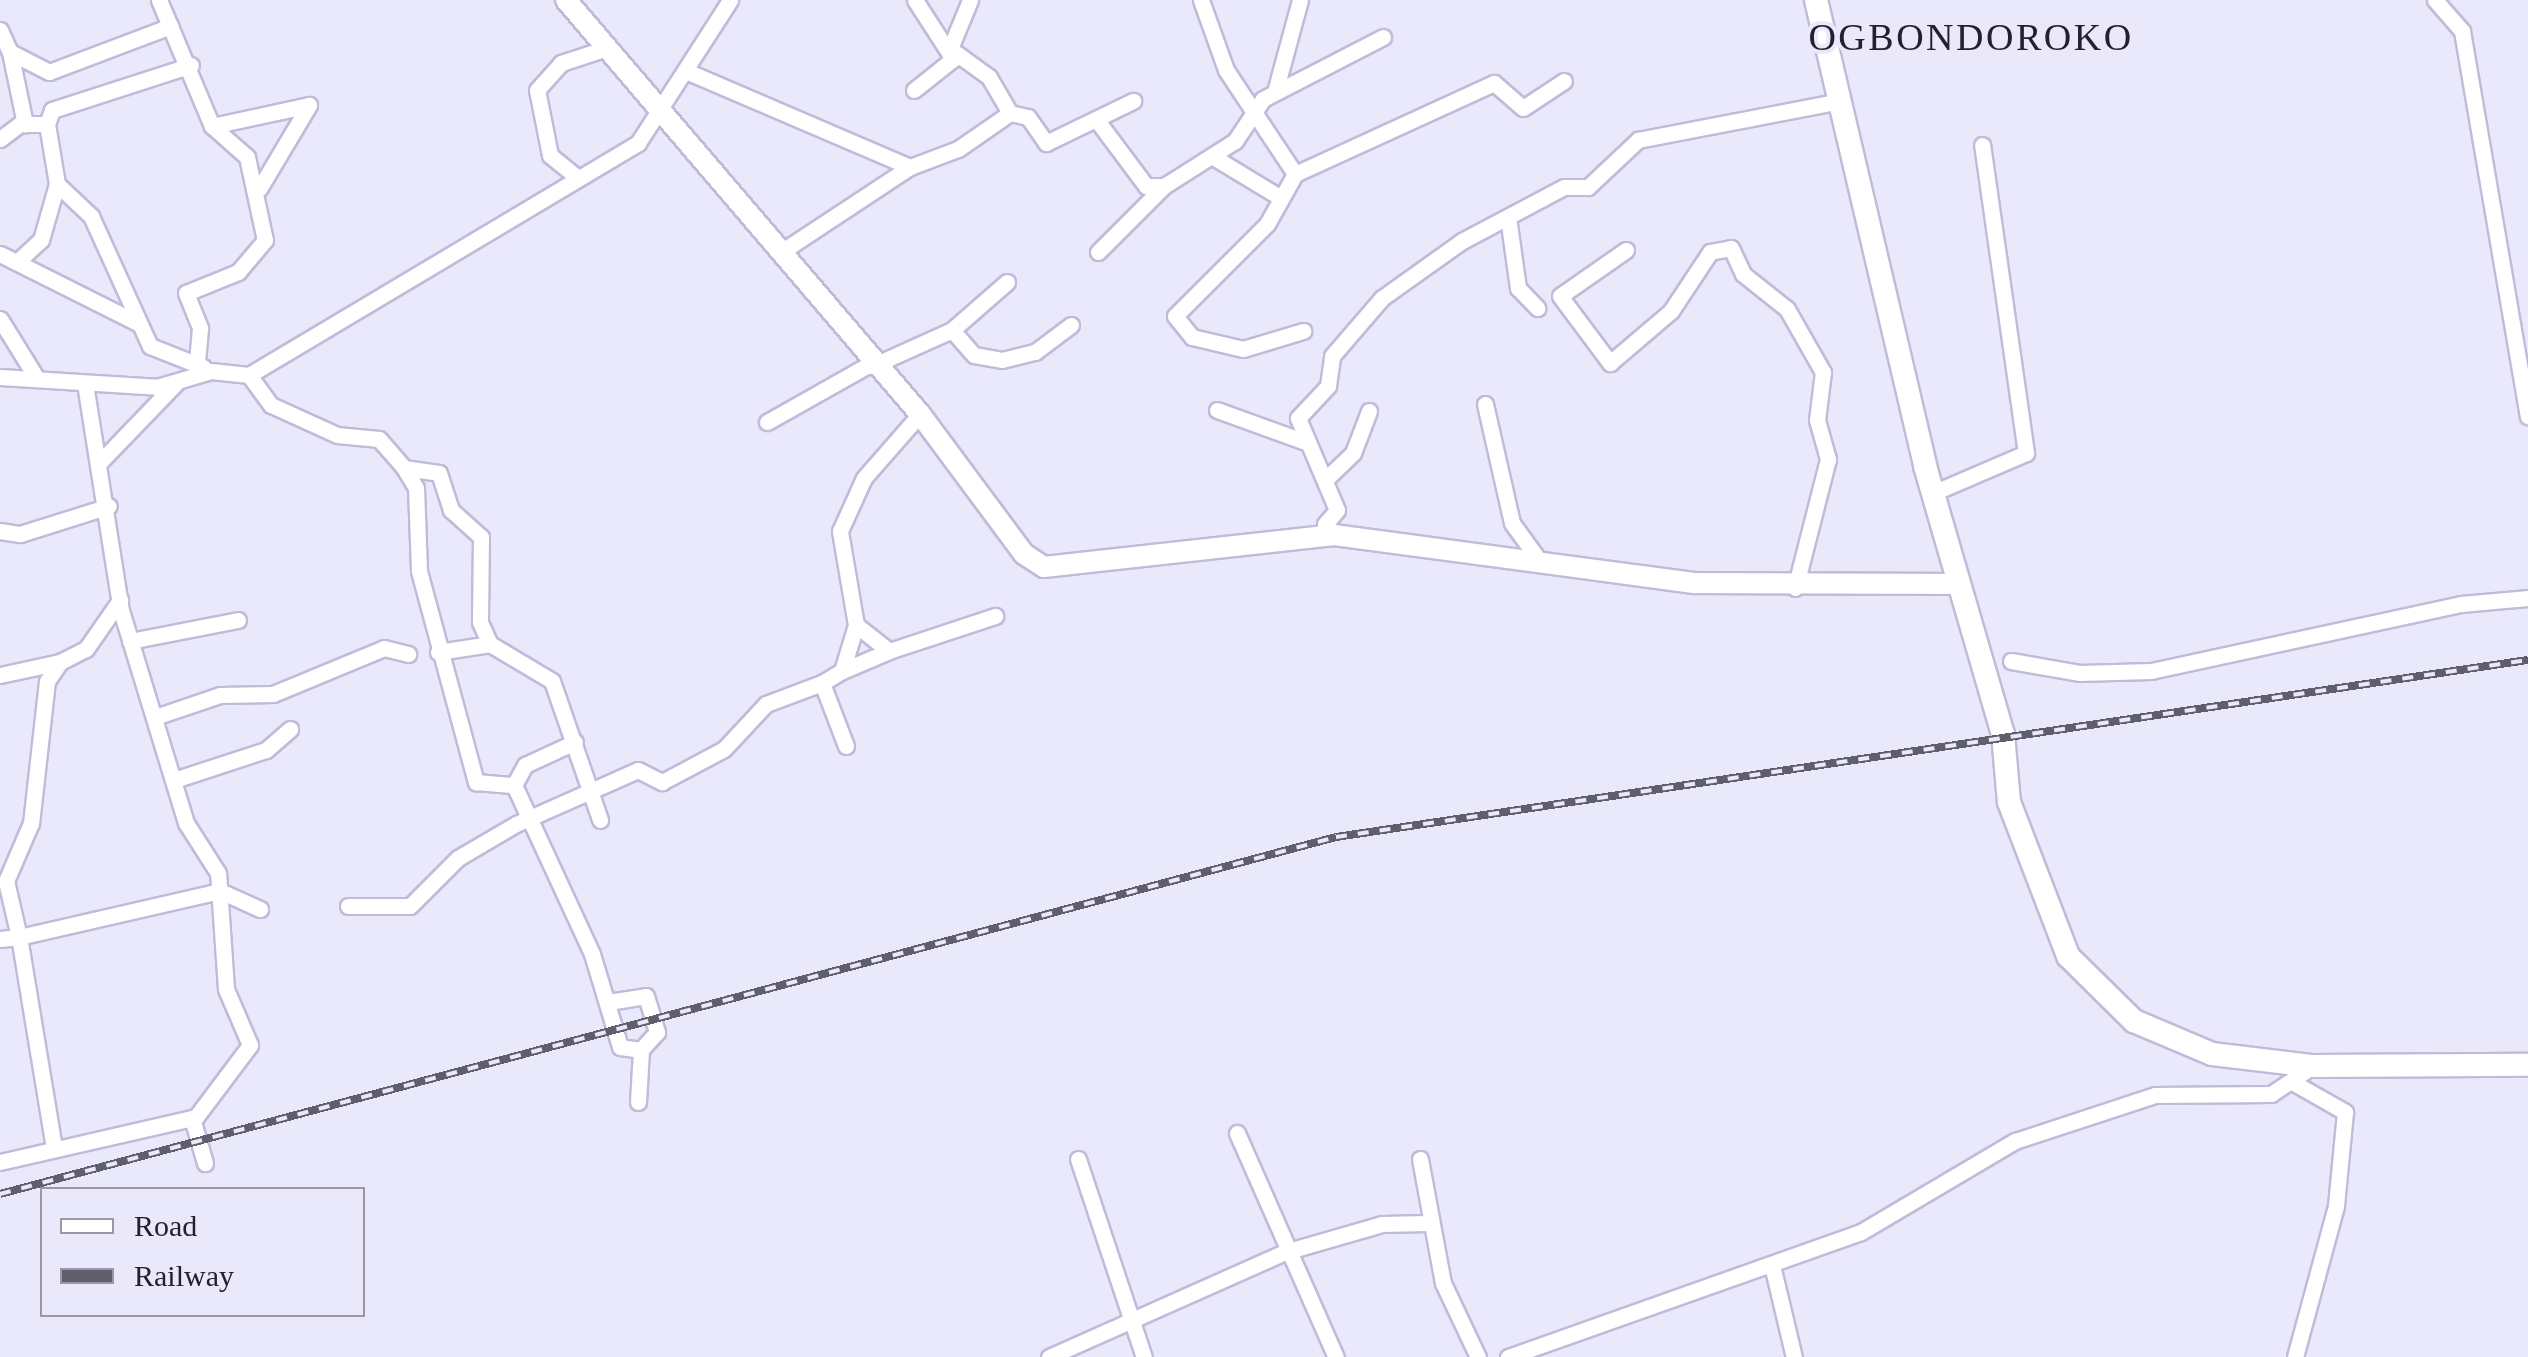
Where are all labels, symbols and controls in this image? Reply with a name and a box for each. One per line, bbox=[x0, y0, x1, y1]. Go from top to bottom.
district label: OGBONDOROKO bbox=[1808, 15, 2134, 61]
legend bbox=[40, 1187, 365, 1317]
text: Road bbox=[134, 1209, 197, 1242]
text: Railway bbox=[134, 1259, 234, 1292]

